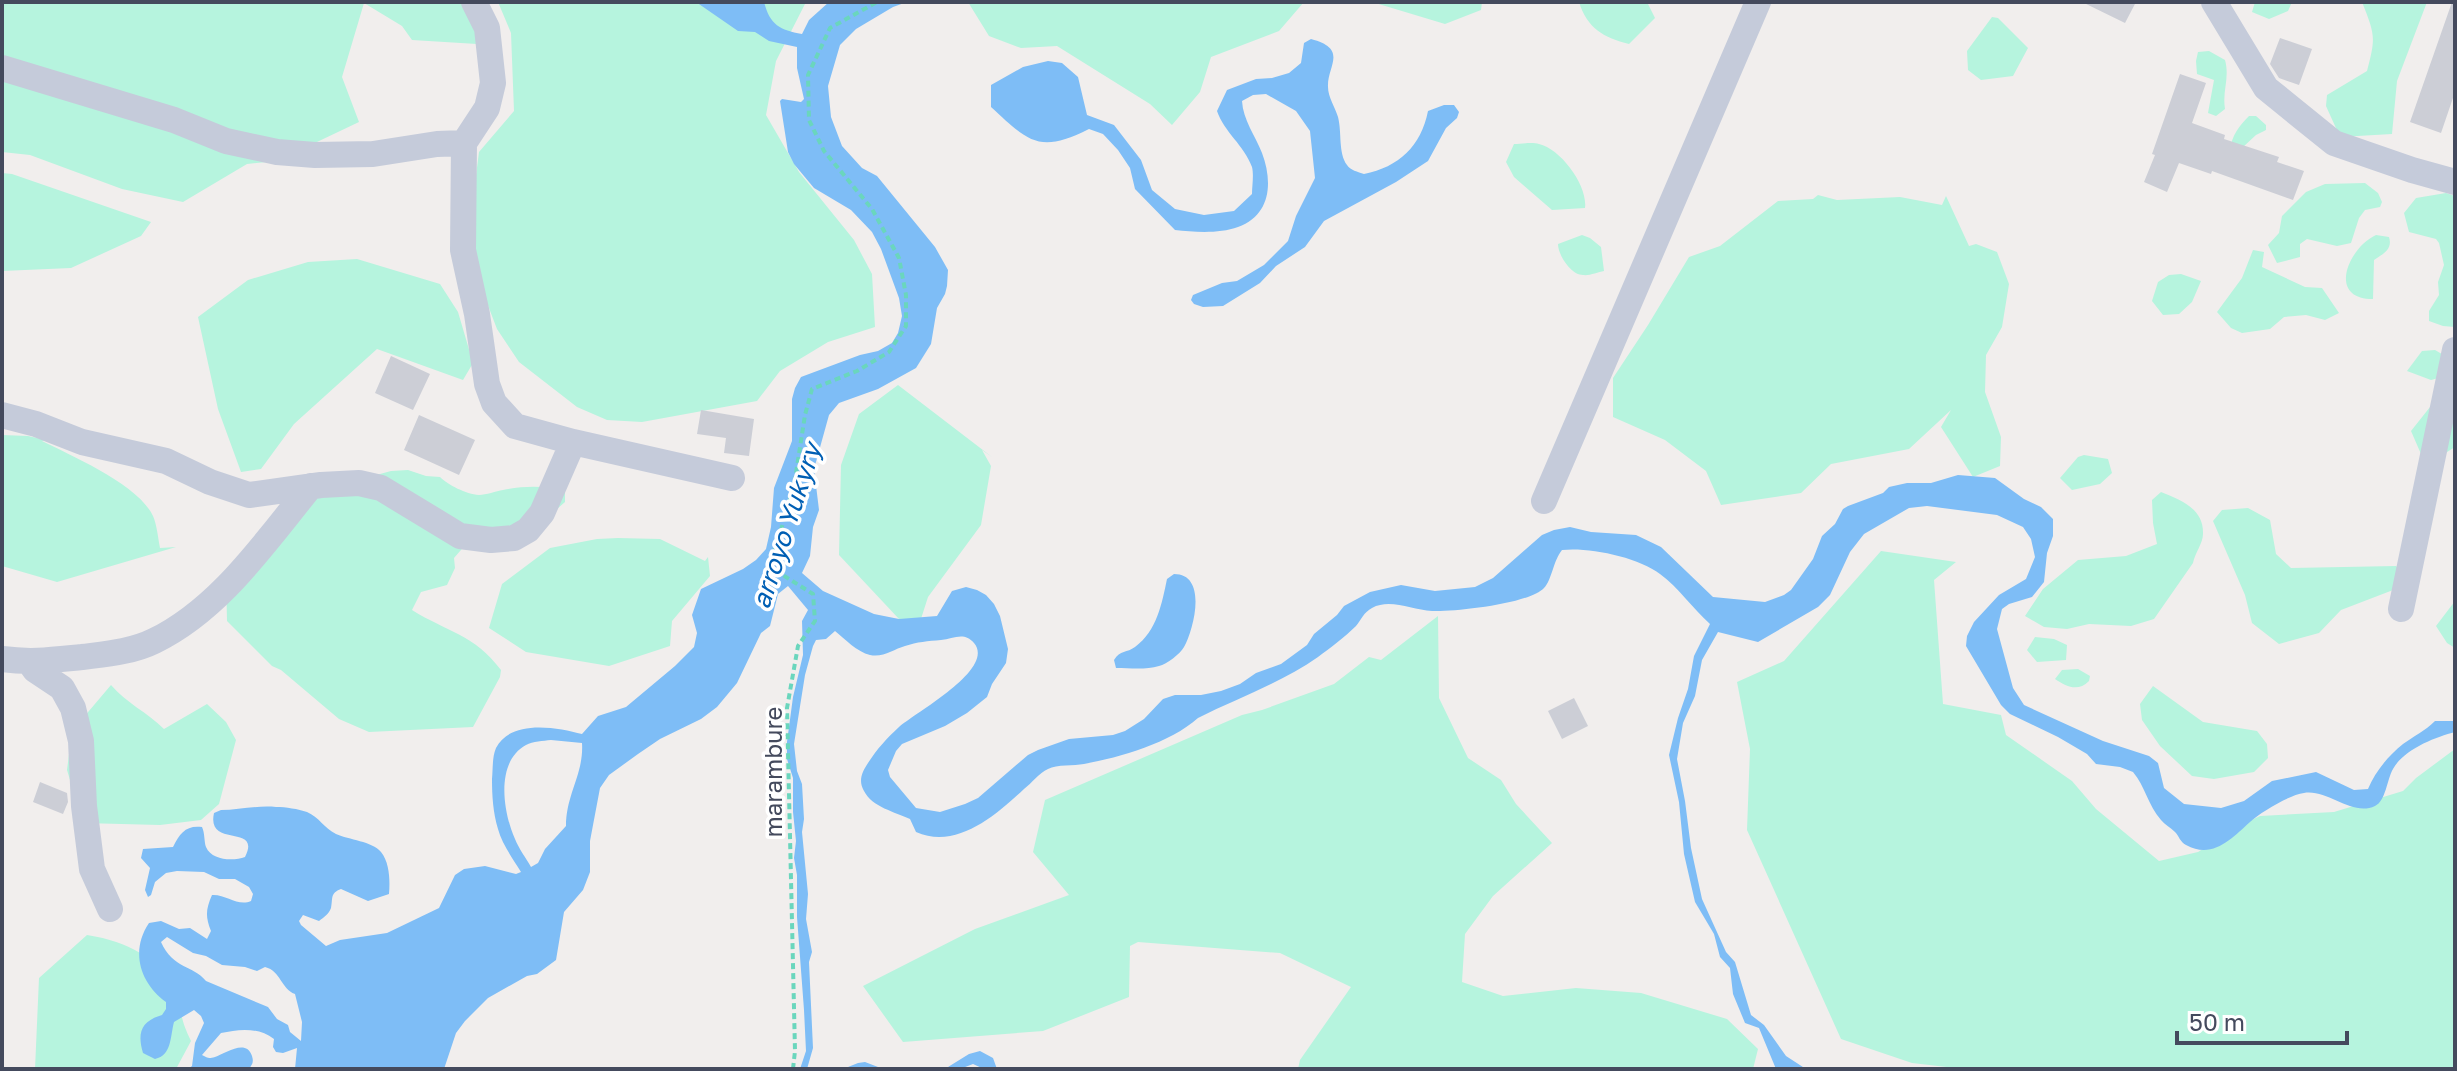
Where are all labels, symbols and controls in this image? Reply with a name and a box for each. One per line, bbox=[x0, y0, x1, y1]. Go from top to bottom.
water label: arroyo Yukyry bbox=[745, 436, 828, 612]
street label: marambure bbox=[758, 706, 787, 838]
scale bar bbox=[2177, 995, 2347, 1045]
text: 50 m bbox=[2189, 1007, 2245, 1036]

